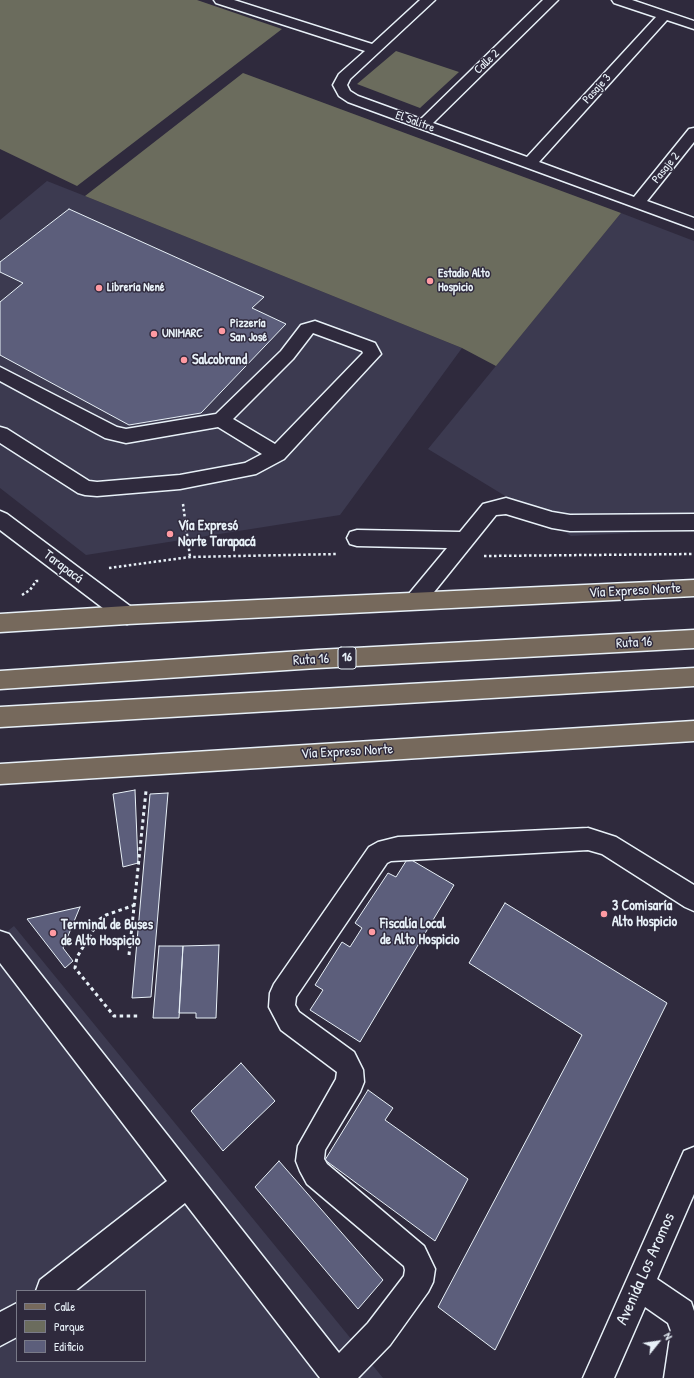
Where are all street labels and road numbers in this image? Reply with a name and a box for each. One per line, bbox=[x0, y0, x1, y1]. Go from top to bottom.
street label: Calle 2 bbox=[471, 47, 503, 77]
street label: Pasaje 3 bbox=[580, 71, 614, 107]
street label: El Salitre bbox=[393, 108, 437, 136]
street label: Pasaje 2 bbox=[649, 150, 683, 186]
street label: Tarapacá bbox=[40, 547, 86, 587]
street label: Vía Expreso Norte bbox=[589, 580, 681, 602]
street label: Ruta 16 bbox=[616, 634, 652, 652]
road number: 16 bbox=[338, 647, 356, 669]
street label: Ruta 16 bbox=[293, 651, 329, 669]
street label: Vía Expreso Norte bbox=[301, 741, 393, 763]
street label: Avenida Los Aromos bbox=[612, 1210, 680, 1328]

